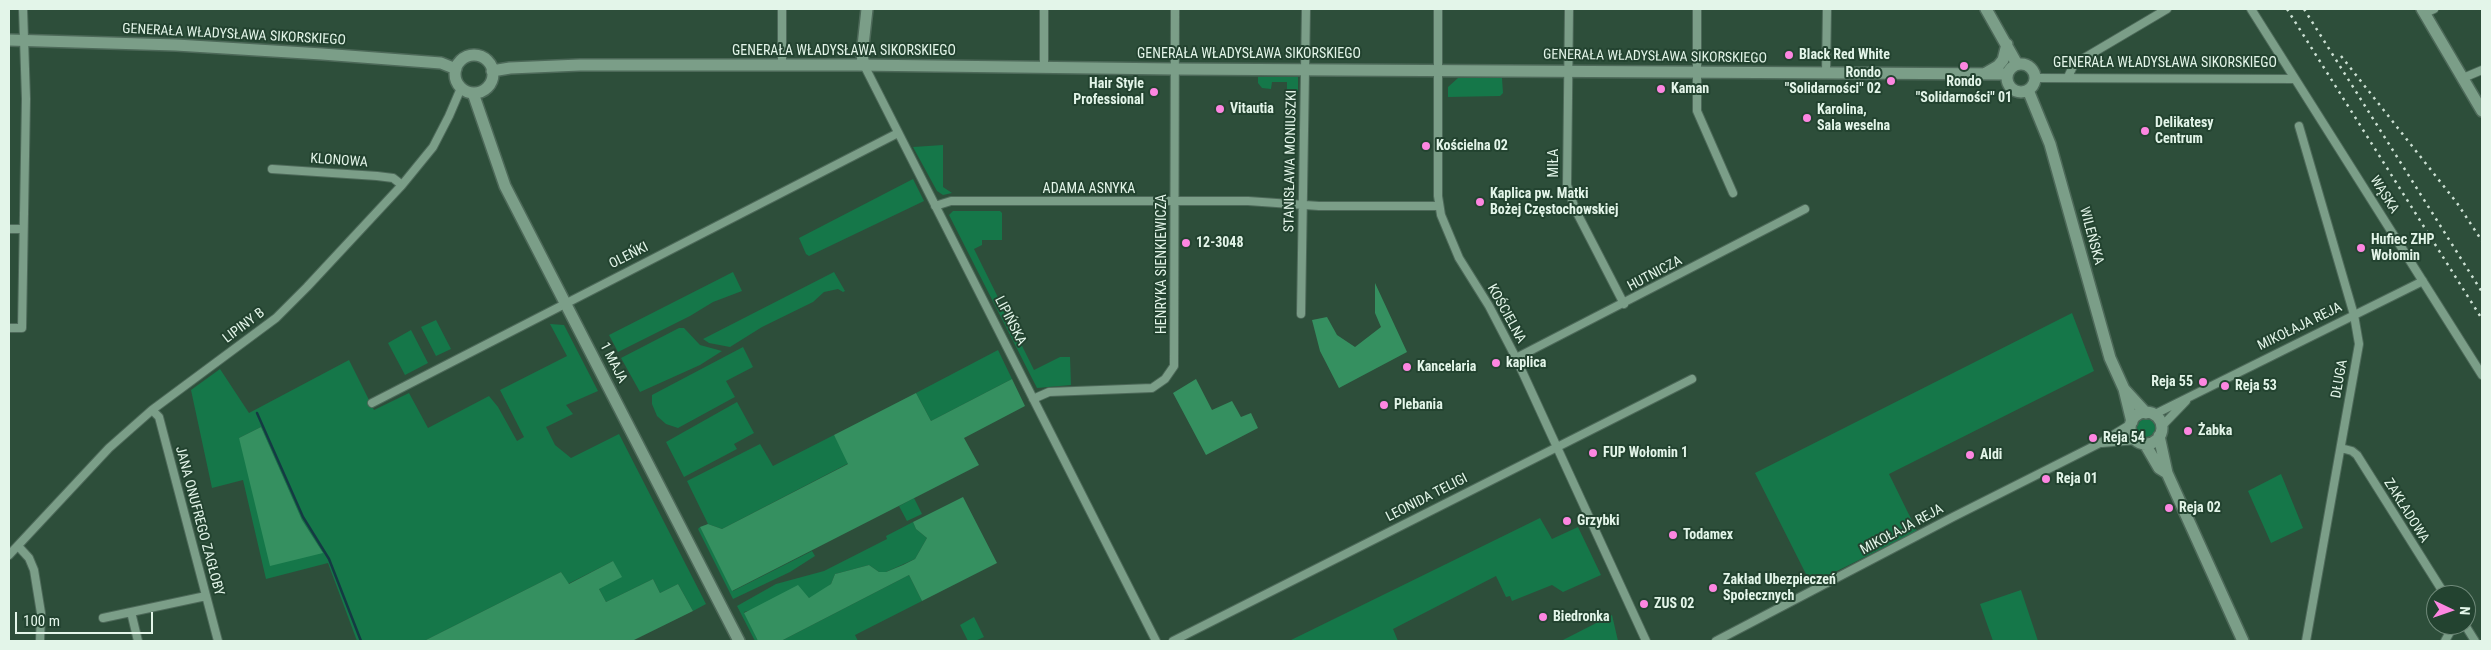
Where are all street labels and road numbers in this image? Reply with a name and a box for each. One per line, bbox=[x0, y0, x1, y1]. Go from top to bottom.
street label: GENERAŁA WŁADYSŁAWA SIKORSKIEGO bbox=[122, 21, 346, 49]
street label: GENERAŁA WŁADYSŁAWA SIKORSKIEGO bbox=[732, 43, 956, 59]
street label: GENERAŁA WŁADYSŁAWA SIKORSKIEGO bbox=[1137, 46, 1361, 62]
street label: GENERAŁA WŁADYSŁAWA SIKORSKIEGO bbox=[1543, 47, 1767, 67]
street label: GENERAŁA WŁADYSŁAWA SIKORSKIEGO bbox=[2053, 55, 2277, 71]
street label: STANISŁAWA MONIUSZKI bbox=[1281, 90, 1301, 232]
street label: MIŁA bbox=[1546, 149, 1562, 177]
street label: KLONOWA bbox=[310, 151, 368, 171]
street label: WĄSKA bbox=[2366, 173, 2402, 217]
street label: ADAMA ASNYKA bbox=[1043, 181, 1135, 197]
street label: HENRYKA SIENKIEWICZA bbox=[1154, 194, 1170, 334]
street label: WILEŃSKA bbox=[2075, 205, 2107, 267]
street label: OLEŃKI bbox=[607, 239, 651, 273]
street label: HUTNICZA bbox=[1625, 253, 1685, 295]
street label: KOŚCIELNA bbox=[1483, 281, 1529, 347]
street label: LIPIŃSKA bbox=[990, 294, 1030, 348]
street label: MIKOŁAJA REJA bbox=[2255, 299, 2345, 355]
street label: LIPINY B bbox=[220, 305, 268, 347]
street label: 1 MAJA bbox=[596, 340, 630, 386]
street label: DŁUGA bbox=[2328, 358, 2352, 400]
street label: JANA ONUFREGO ZAGŁOBY bbox=[171, 444, 227, 598]
street label: LEONIDA TELIGI bbox=[1383, 470, 1471, 526]
street label: ZAKŁADOWA bbox=[2380, 476, 2432, 546]
street label: MIKOŁAJA REJA bbox=[1858, 501, 1946, 559]

